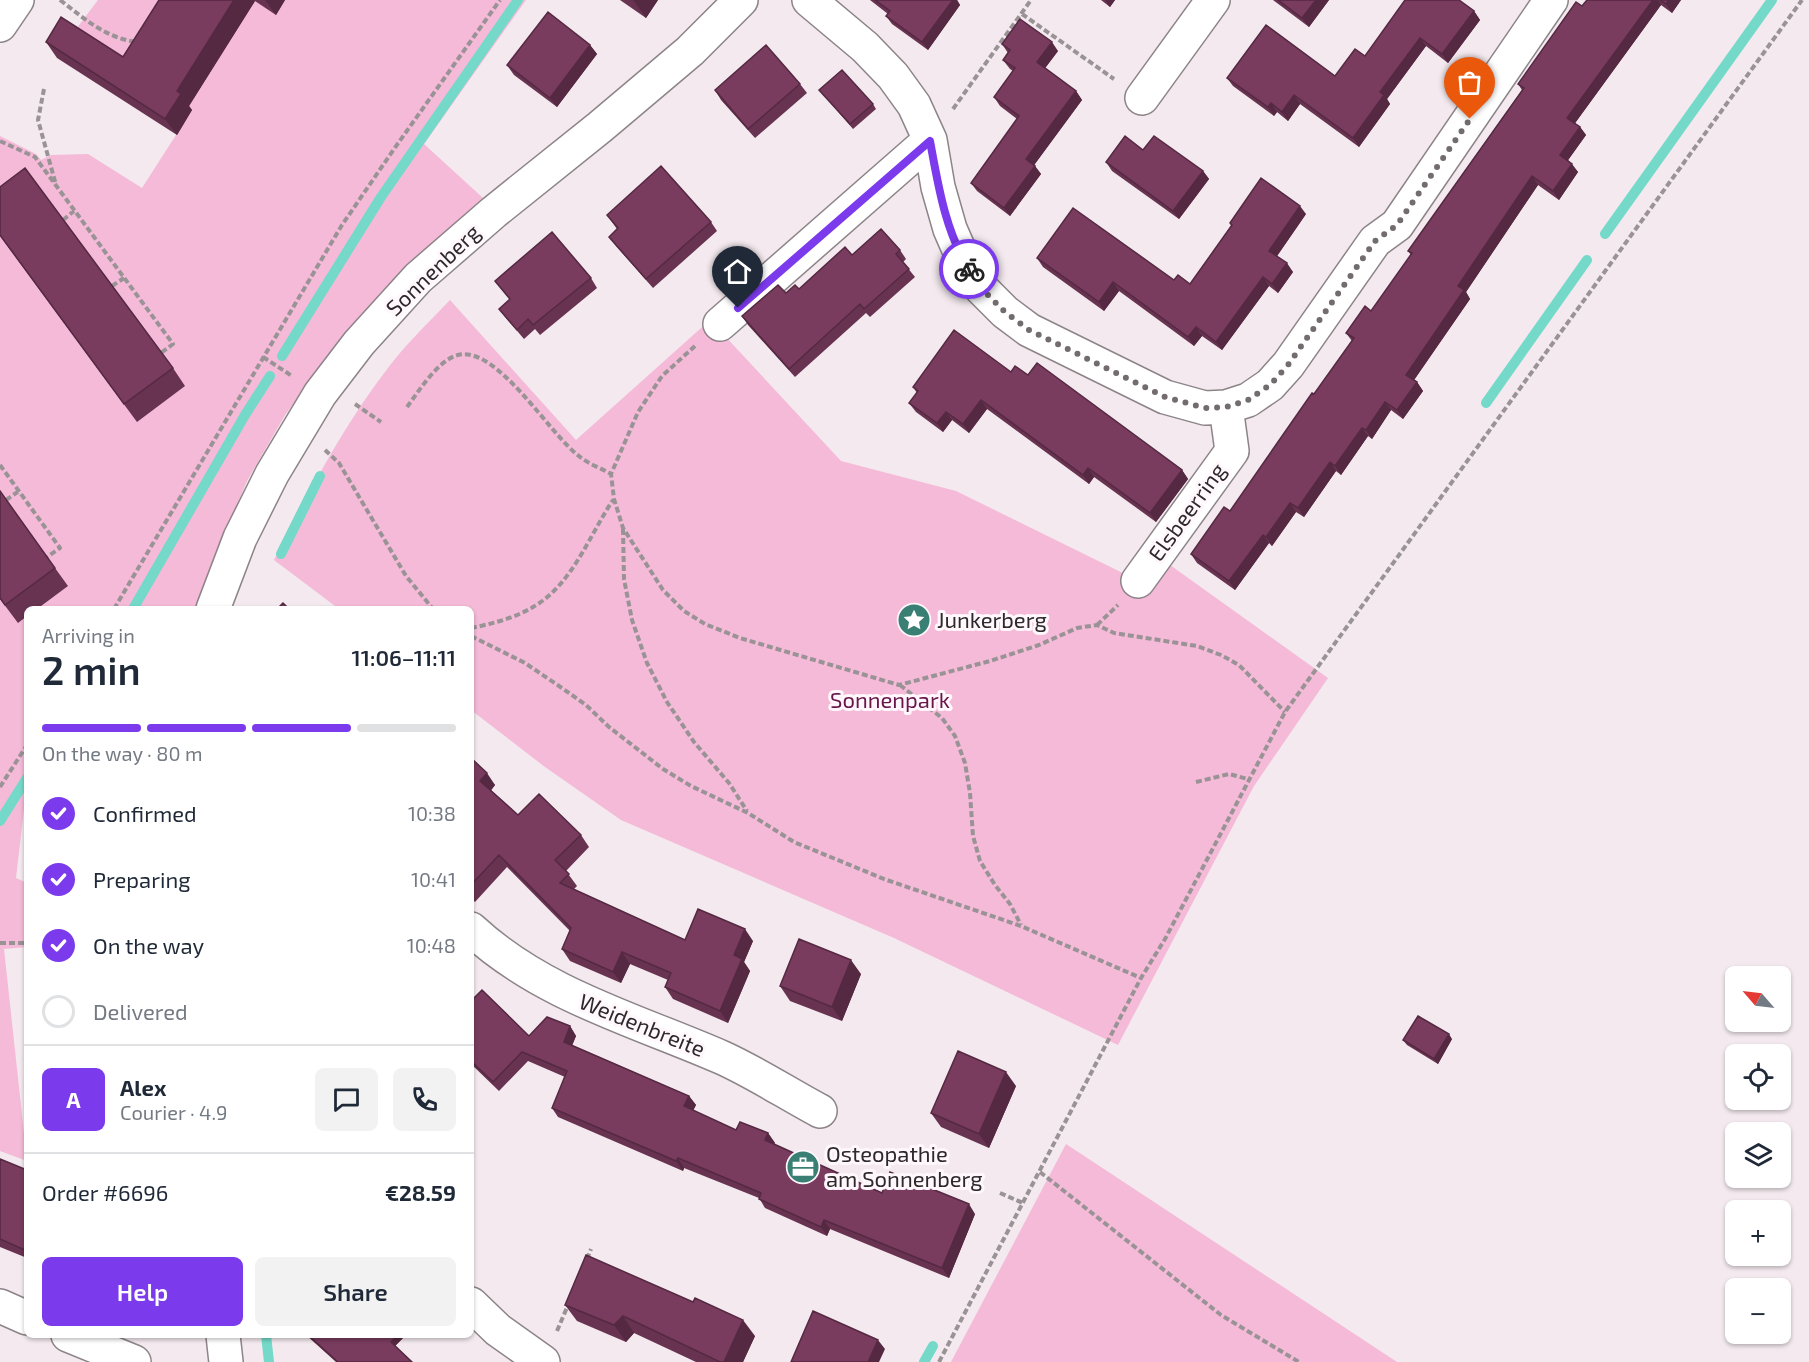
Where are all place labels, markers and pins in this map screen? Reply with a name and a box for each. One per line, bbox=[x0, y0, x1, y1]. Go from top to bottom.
pin bbox=[1444, 57, 1495, 119]
pin bbox=[712, 246, 763, 308]
place icon: Junkerberg bbox=[896, 602, 932, 638]
place label: Junkerberg bbox=[937, 606, 1047, 632]
place label: Osteopathie am Sonnenberg bbox=[826, 1140, 983, 1191]
office icon: Osteopathie am Sonnenberg bbox=[785, 1149, 821, 1185]

